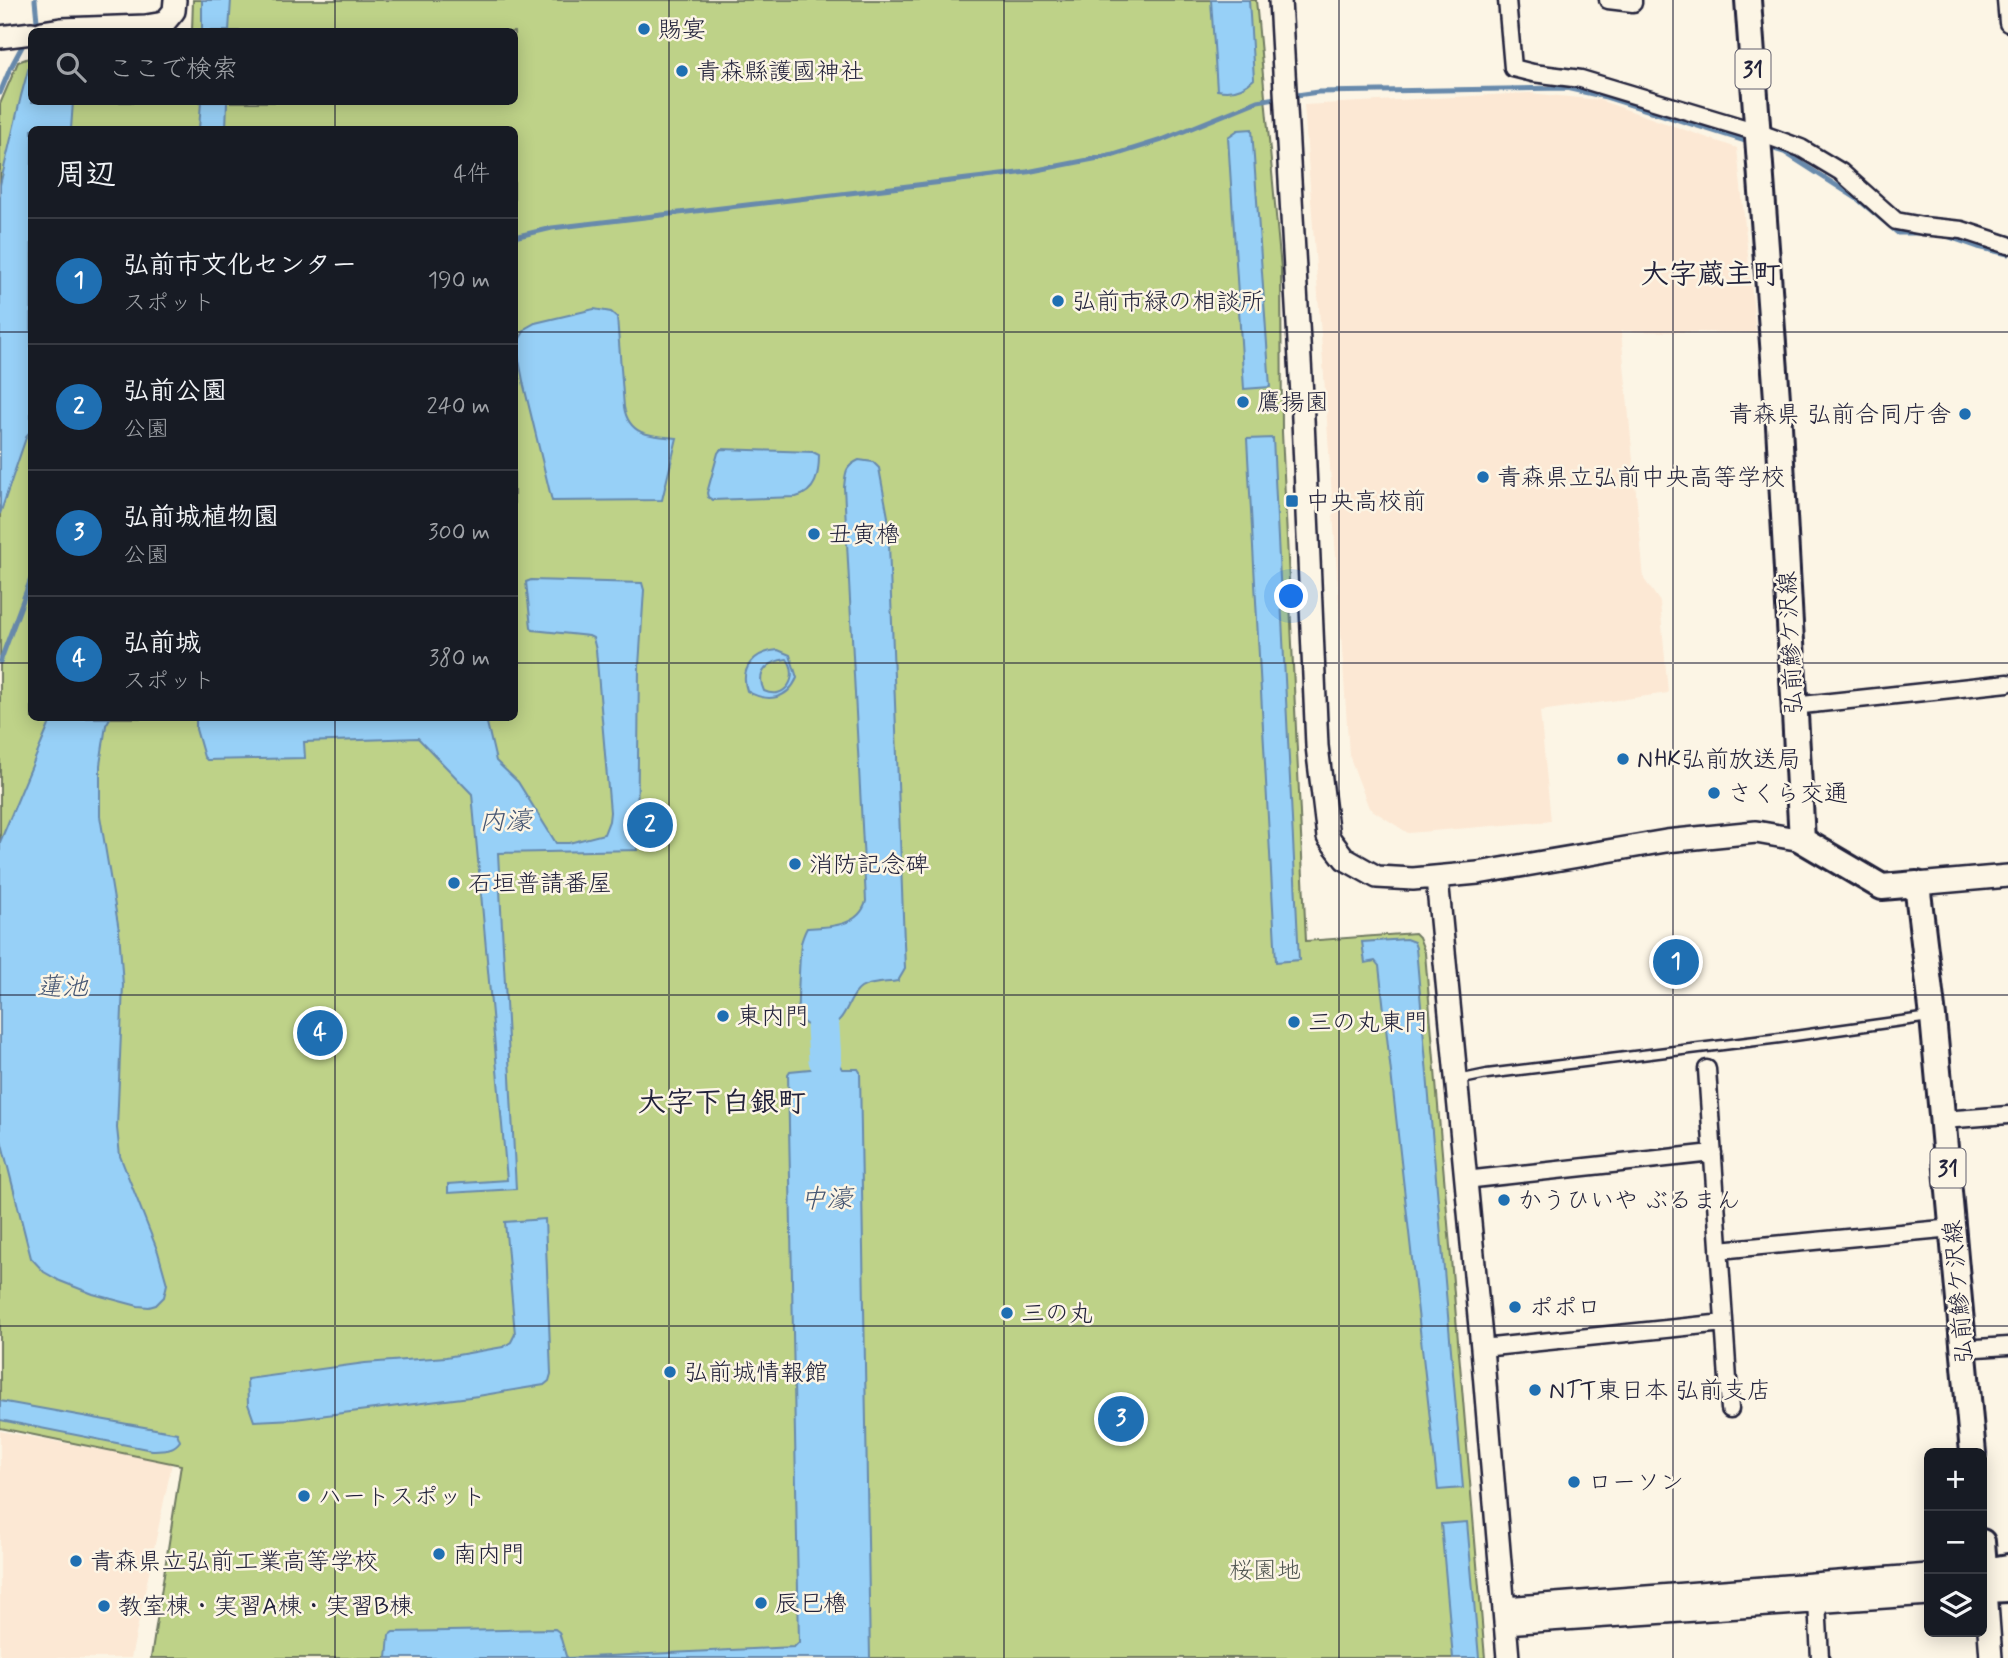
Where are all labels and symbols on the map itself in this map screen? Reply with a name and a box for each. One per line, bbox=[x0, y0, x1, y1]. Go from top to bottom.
place label: 賜宴 bbox=[658, 15, 706, 46]
marker: 賜宴 bbox=[636, 21, 652, 37]
road number: 31 bbox=[1736, 50, 1770, 88]
place label: 青森縣護國神社 bbox=[696, 57, 864, 88]
marker: 青森縣護國神社 bbox=[674, 63, 690, 79]
district label: 大字蔵主町 bbox=[1641, 257, 1781, 294]
place label: 弘前市緑の相談所 bbox=[1072, 287, 1264, 318]
marker: 弘前市緑の相談所 bbox=[1050, 293, 1066, 309]
place label: 鷹揚園 bbox=[1257, 388, 1329, 419]
marker: 鷹揚園 bbox=[1235, 394, 1251, 410]
place label: 青森県 弘前合同庁舎 bbox=[1729, 400, 1951, 431]
marker: 青森県 弘前合同庁舎 bbox=[1957, 406, 1973, 422]
place label: 青森県立弘前中央高等学校 bbox=[1497, 463, 1785, 494]
marker: 青森県立弘前中央高等学校 bbox=[1475, 469, 1491, 485]
place label: 中央高校前 bbox=[1306, 487, 1426, 518]
marker: 中央高校前 bbox=[1284, 493, 1300, 509]
place label: 丑寅櫓 bbox=[828, 520, 900, 551]
marker: 丑寅櫓 bbox=[806, 526, 822, 542]
street label: 弘前鰺ケ沢線 bbox=[1772, 570, 1811, 716]
your location bbox=[1274, 579, 1308, 613]
place label: NHK弘前放送局 bbox=[1637, 745, 1801, 776]
marker: NHK弘前放送局 bbox=[1615, 751, 1631, 767]
place label: さくら交通 bbox=[1728, 779, 1848, 810]
marker: さくら交通 bbox=[1706, 785, 1722, 801]
pin: 2 bbox=[627, 799, 673, 851]
water label: 内濠 bbox=[479, 805, 534, 839]
place label: 消防記念碑 bbox=[809, 850, 929, 881]
marker: 消防記念碑 bbox=[787, 856, 803, 872]
place label: 石垣普請番屋 bbox=[468, 869, 612, 900]
marker: 石垣普請番屋 bbox=[446, 875, 462, 891]
pin: 1 bbox=[1653, 936, 1699, 988]
water label: 蓮池 bbox=[36, 971, 89, 1005]
place label: 東内門 bbox=[737, 1002, 809, 1033]
pin: 4 bbox=[297, 1007, 343, 1059]
marker: 東内門 bbox=[715, 1008, 731, 1024]
place label: 三の丸東門 bbox=[1308, 1008, 1428, 1039]
marker: 三の丸東門 bbox=[1286, 1014, 1302, 1030]
district label: 大字下白銀町 bbox=[638, 1085, 806, 1122]
road number: 31 bbox=[1930, 1148, 1966, 1188]
water label: 中濠 bbox=[800, 1183, 855, 1217]
place label: かうひいや ぶるまん bbox=[1518, 1186, 1740, 1217]
marker: かうひいや ぶるまん bbox=[1496, 1192, 1512, 1208]
street label: 弘前鰺ケ沢線 bbox=[1938, 1219, 1981, 1365]
place label: ポポロ bbox=[1529, 1293, 1601, 1324]
place label: 三の丸 bbox=[1021, 1299, 1093, 1330]
marker: ポポロ bbox=[1507, 1299, 1523, 1315]
marker: 三の丸 bbox=[999, 1305, 1015, 1321]
place label: 弘前城情報館 bbox=[684, 1358, 828, 1389]
marker: 弘前城情報館 bbox=[662, 1364, 678, 1380]
place label: NTT東日本 弘前支店 bbox=[1549, 1376, 1771, 1407]
marker: NTT東日本 弘前支店 bbox=[1527, 1382, 1543, 1398]
pin: 3 bbox=[1098, 1393, 1144, 1445]
place label: ローソン bbox=[1588, 1468, 1684, 1499]
marker: ローソン bbox=[1566, 1474, 1582, 1490]
place label: ハートスポット bbox=[318, 1482, 486, 1513]
marker: ハートスポット bbox=[296, 1488, 312, 1504]
place label: 南内門 bbox=[453, 1540, 525, 1571]
marker: 南内門 bbox=[431, 1546, 447, 1562]
place label: 青森県立弘前工業高等学校 bbox=[90, 1547, 378, 1578]
marker: 青森県立弘前工業高等学校 bbox=[68, 1553, 84, 1569]
park label: 桜園地 bbox=[1229, 1556, 1301, 1587]
place label: 辰巳櫓 bbox=[775, 1589, 847, 1620]
place label: 教室棟・実習A棟・実習B棟 bbox=[118, 1592, 413, 1623]
marker: 辰巳櫓 bbox=[753, 1595, 769, 1611]
marker: 教室棟・実習A棟・実習B棟 bbox=[96, 1598, 112, 1614]

